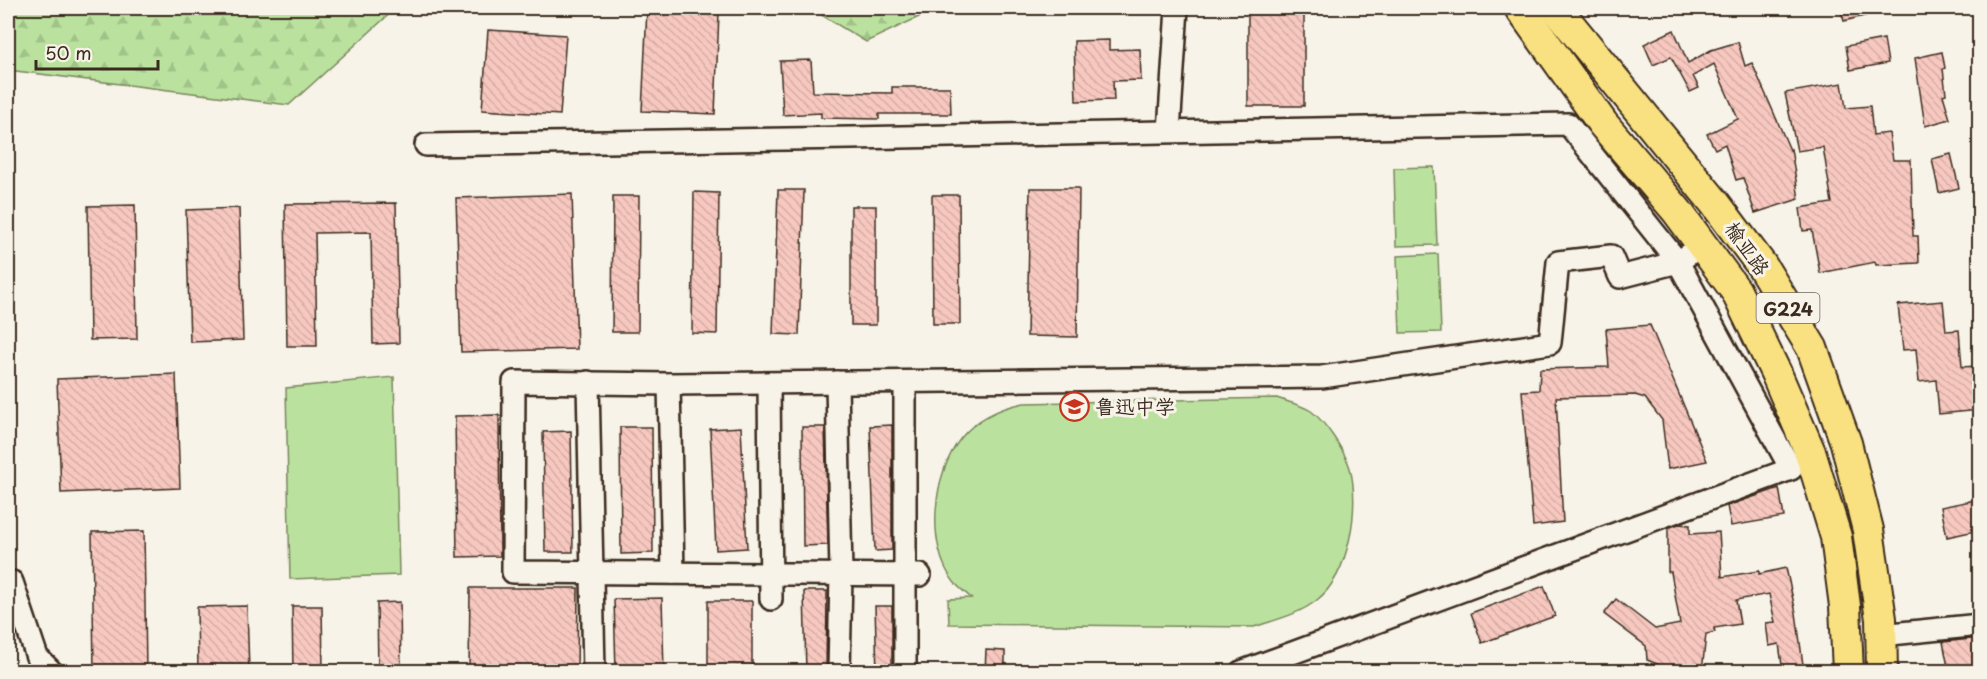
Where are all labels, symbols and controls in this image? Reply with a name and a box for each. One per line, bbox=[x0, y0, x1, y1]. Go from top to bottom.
scale bar bbox=[36, 33, 158, 71]
text: 50 m bbox=[45, 39, 92, 66]
street label: 榆亚路 bbox=[1719, 215, 1778, 282]
road number: G224 bbox=[1756, 293, 1820, 323]
school or university icon: 鲁迅中学 bbox=[1058, 390, 1090, 422]
place label: 鲁迅中学 bbox=[1095, 391, 1175, 421]

